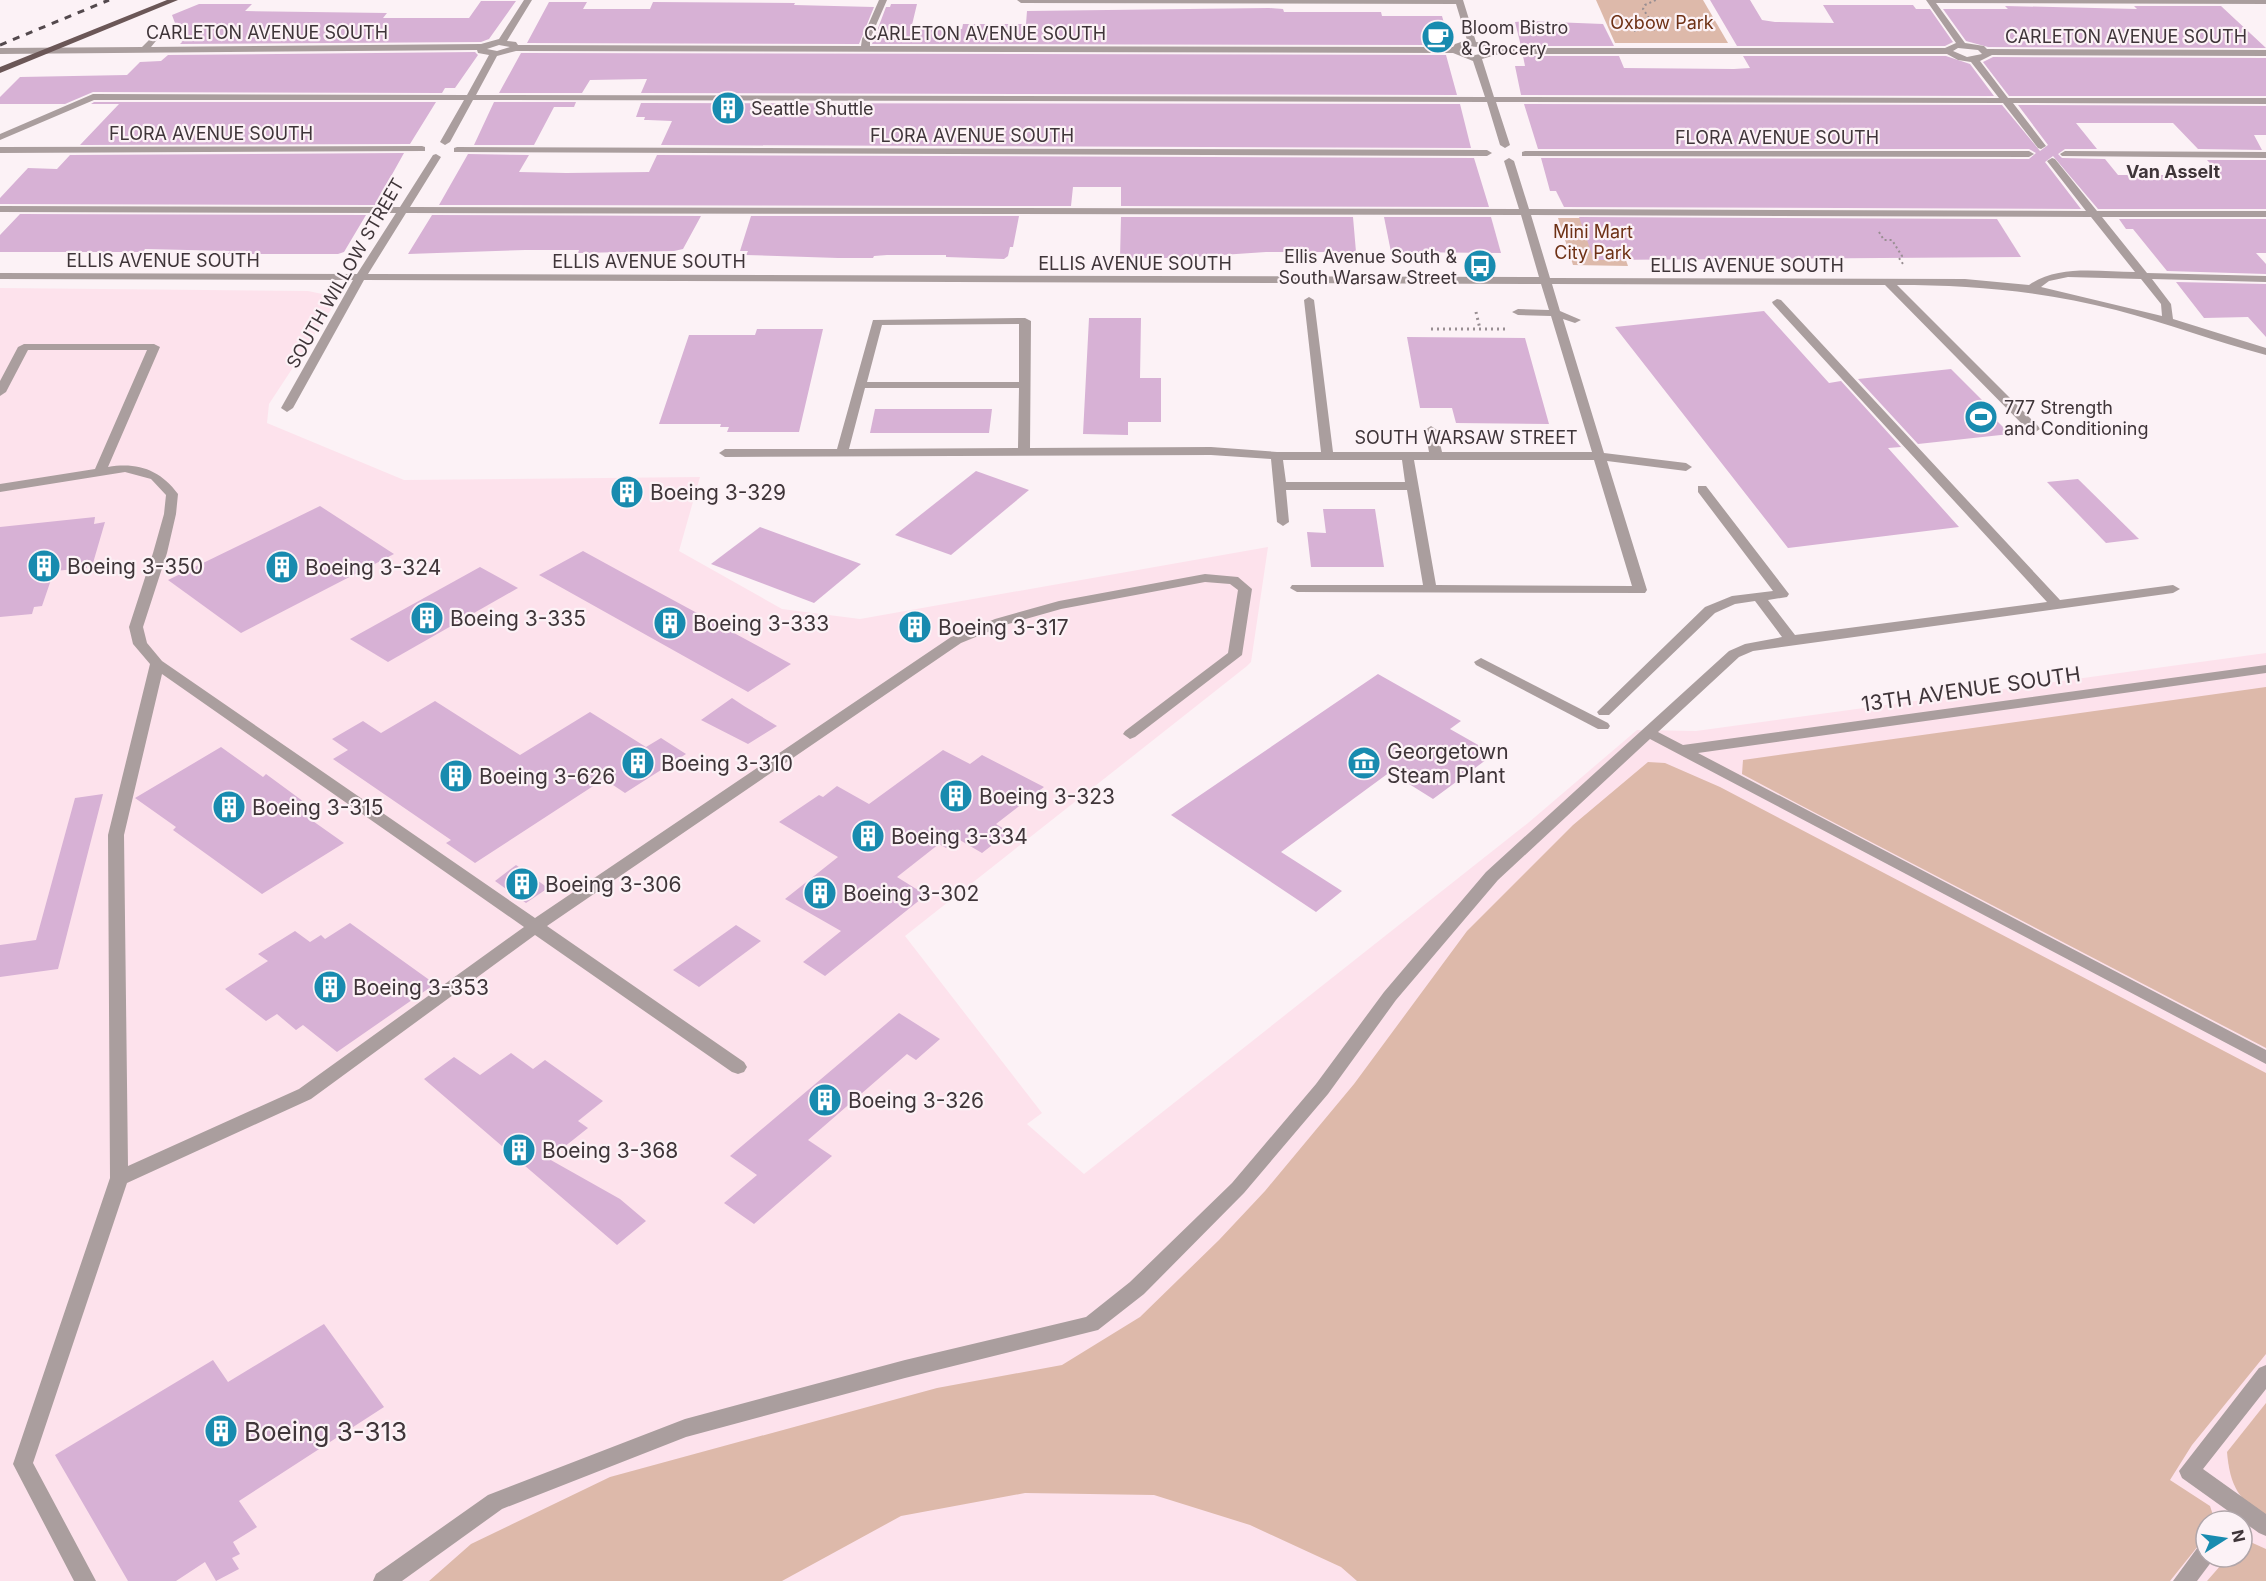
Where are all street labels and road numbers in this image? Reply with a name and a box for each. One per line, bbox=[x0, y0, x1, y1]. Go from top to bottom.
street label: CARLETON AVENUE SOUTH bbox=[146, 22, 388, 43]
street label: CARLETON AVENUE SOUTH bbox=[864, 23, 1106, 44]
street label: CARLETON AVENUE SOUTH bbox=[2005, 26, 2247, 47]
street label: FLORA AVENUE SOUTH bbox=[109, 123, 313, 144]
street label: FLORA AVENUE SOUTH bbox=[870, 125, 1074, 146]
street label: FLORA AVENUE SOUTH bbox=[1675, 127, 1879, 148]
street label: SOUTH WILLOW STREET bbox=[282, 174, 408, 372]
street label: ELLIS AVENUE SOUTH bbox=[66, 250, 260, 271]
street label: ELLIS AVENUE SOUTH bbox=[552, 251, 746, 272]
street label: ELLIS AVENUE SOUTH bbox=[1038, 253, 1232, 274]
street label: ELLIS AVENUE SOUTH bbox=[1650, 255, 1844, 276]
street label: SOUTH WARSAW STREET bbox=[1354, 427, 1578, 448]
street label: 13TH AVENUE SOUTH bbox=[1860, 661, 2082, 717]

